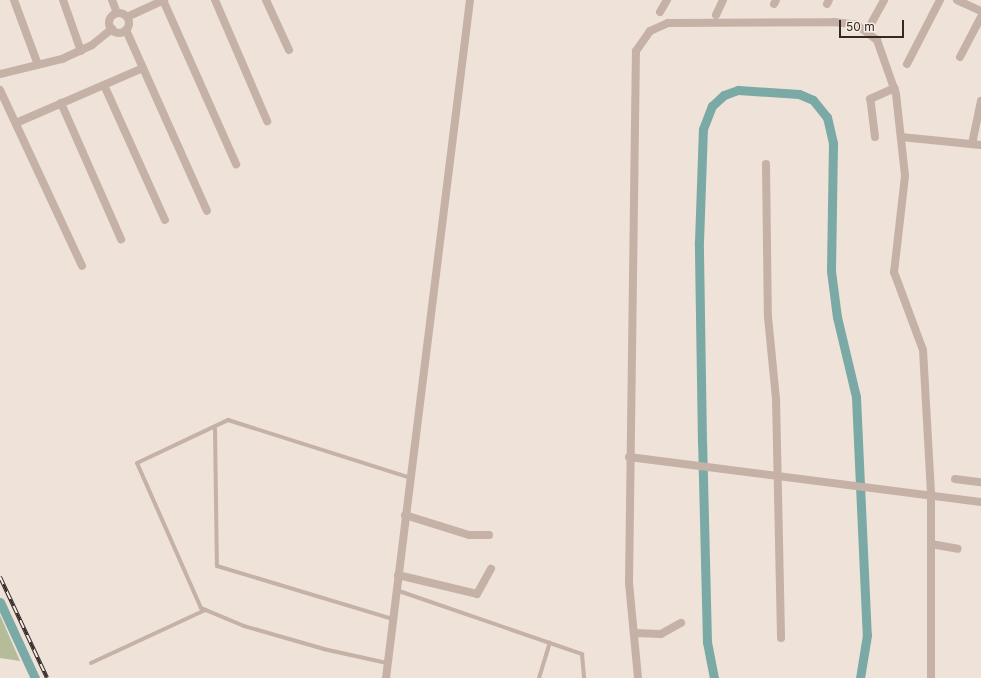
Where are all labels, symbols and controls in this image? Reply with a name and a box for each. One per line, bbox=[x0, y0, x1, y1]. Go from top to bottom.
scale bar bbox=[841, 12, 906, 38]
text: 50 m bbox=[846, 19, 875, 34]

